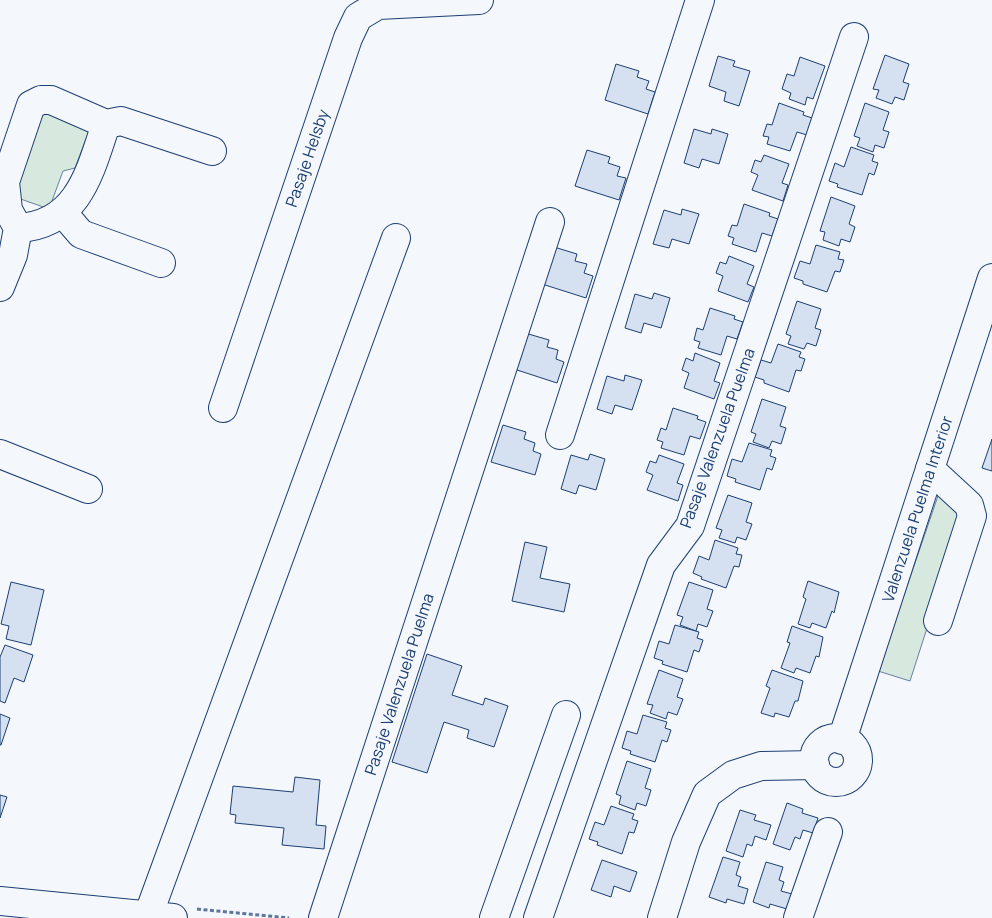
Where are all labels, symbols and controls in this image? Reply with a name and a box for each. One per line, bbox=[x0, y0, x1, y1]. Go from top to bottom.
street label: Pasaje Helsby bbox=[280, 106, 334, 210]
street label: Pasaje Valenzuela Puelma bbox=[674, 345, 760, 531]
street label: Valenzuela Puelma Interior bbox=[876, 413, 958, 605]
street label: Pasaje Valenzuela Puelma bbox=[359, 590, 439, 778]

